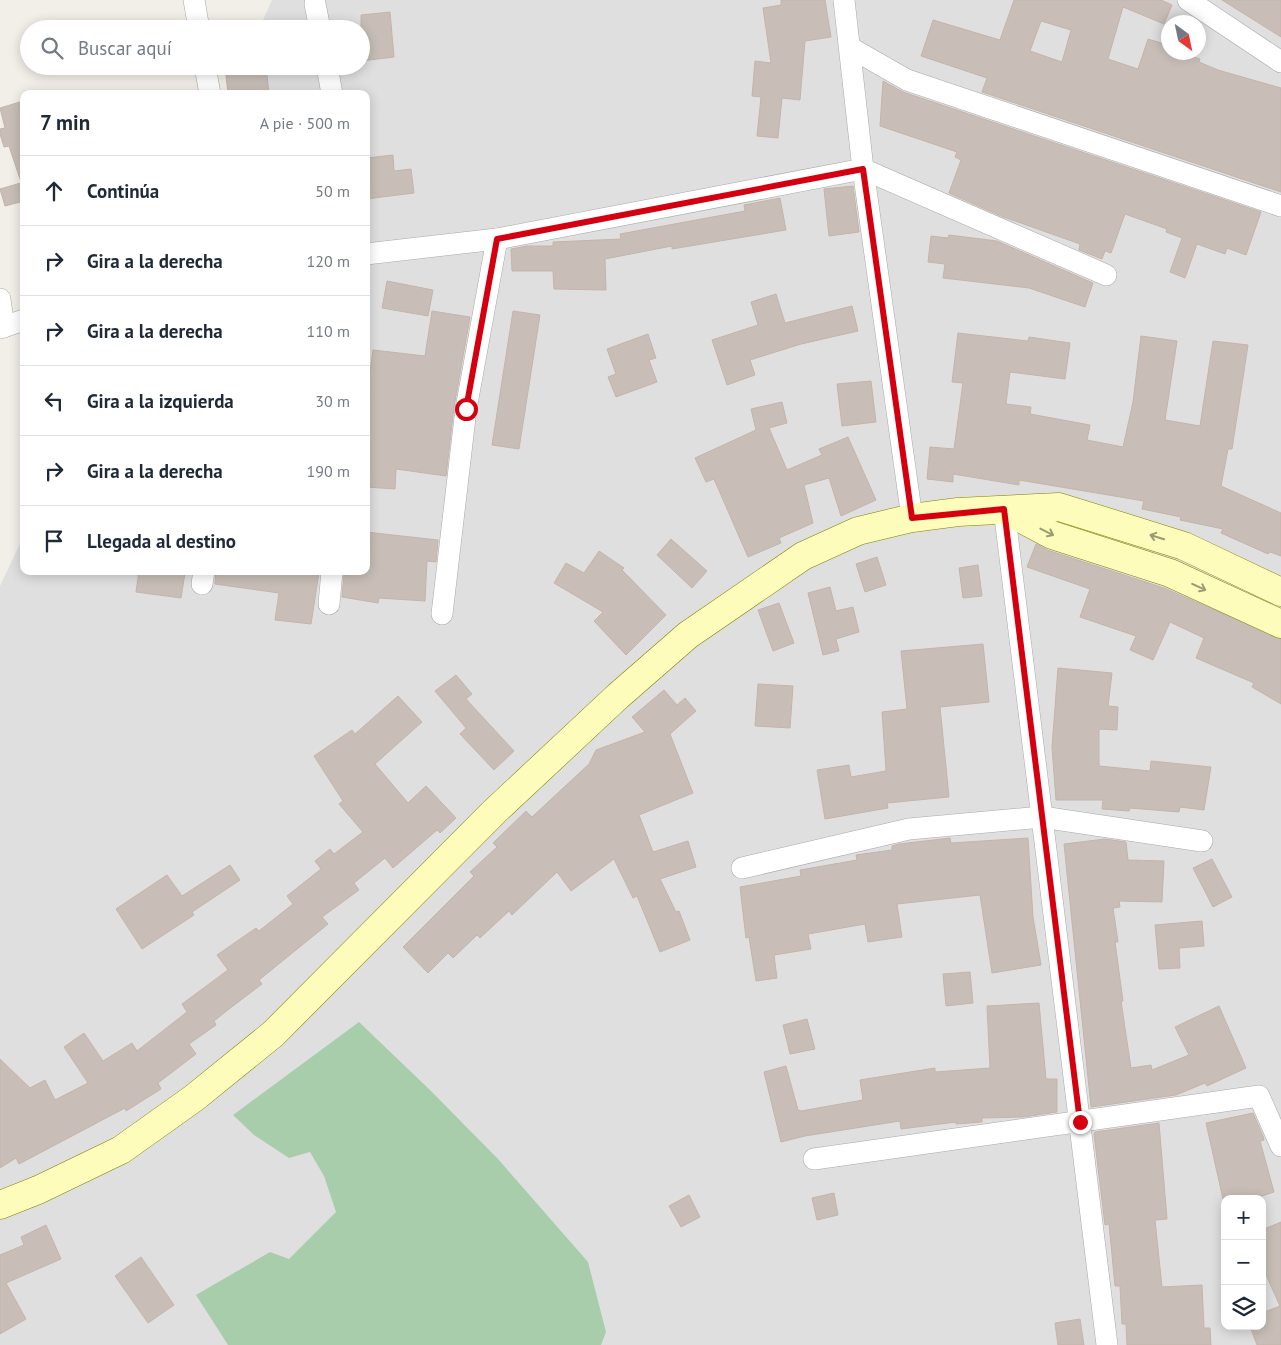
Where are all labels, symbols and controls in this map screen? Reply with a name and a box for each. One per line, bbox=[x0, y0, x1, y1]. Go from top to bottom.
north arrow bbox=[1161, 15, 1206, 60]
search box bbox=[20, 20, 370, 75]
icon: search bbox=[38, 34, 66, 62]
text: Buscar aquí bbox=[78, 36, 172, 60]
text: 7 min bbox=[40, 109, 90, 136]
text: A pie · 500 m bbox=[260, 113, 350, 133]
icon: ahead bbox=[40, 177, 68, 205]
text: Continúa bbox=[87, 179, 159, 203]
text: 50 m bbox=[315, 181, 350, 201]
icon: right bbox=[40, 247, 68, 275]
text: Gira a la derecha bbox=[87, 249, 223, 273]
text: 120 m bbox=[307, 251, 350, 271]
icon: right bbox=[40, 317, 68, 345]
text: Gira a la derecha bbox=[87, 319, 223, 343]
text: 110 m bbox=[307, 321, 350, 341]
icon: left bbox=[40, 387, 68, 415]
text: Gira a la izquierda bbox=[87, 389, 234, 413]
text: 30 m bbox=[315, 391, 350, 411]
route start bbox=[455, 398, 478, 421]
icon: right bbox=[40, 457, 68, 485]
text: Gira a la derecha bbox=[87, 459, 223, 483]
text: 190 m bbox=[307, 461, 350, 481]
icon: arrive bbox=[40, 527, 68, 555]
one-way arrow bbox=[1039, 527, 1054, 537]
text: Llegada al destino bbox=[87, 529, 236, 553]
one-way arrow bbox=[1149, 532, 1165, 542]
one-way arrow bbox=[1191, 582, 1206, 592]
route end bbox=[1069, 1111, 1092, 1134]
map controls bbox=[1221, 1195, 1266, 1330]
button: + bbox=[1221, 1195, 1266, 1240]
button: − bbox=[1221, 1240, 1266, 1285]
button: layers bbox=[1221, 1285, 1266, 1330]

